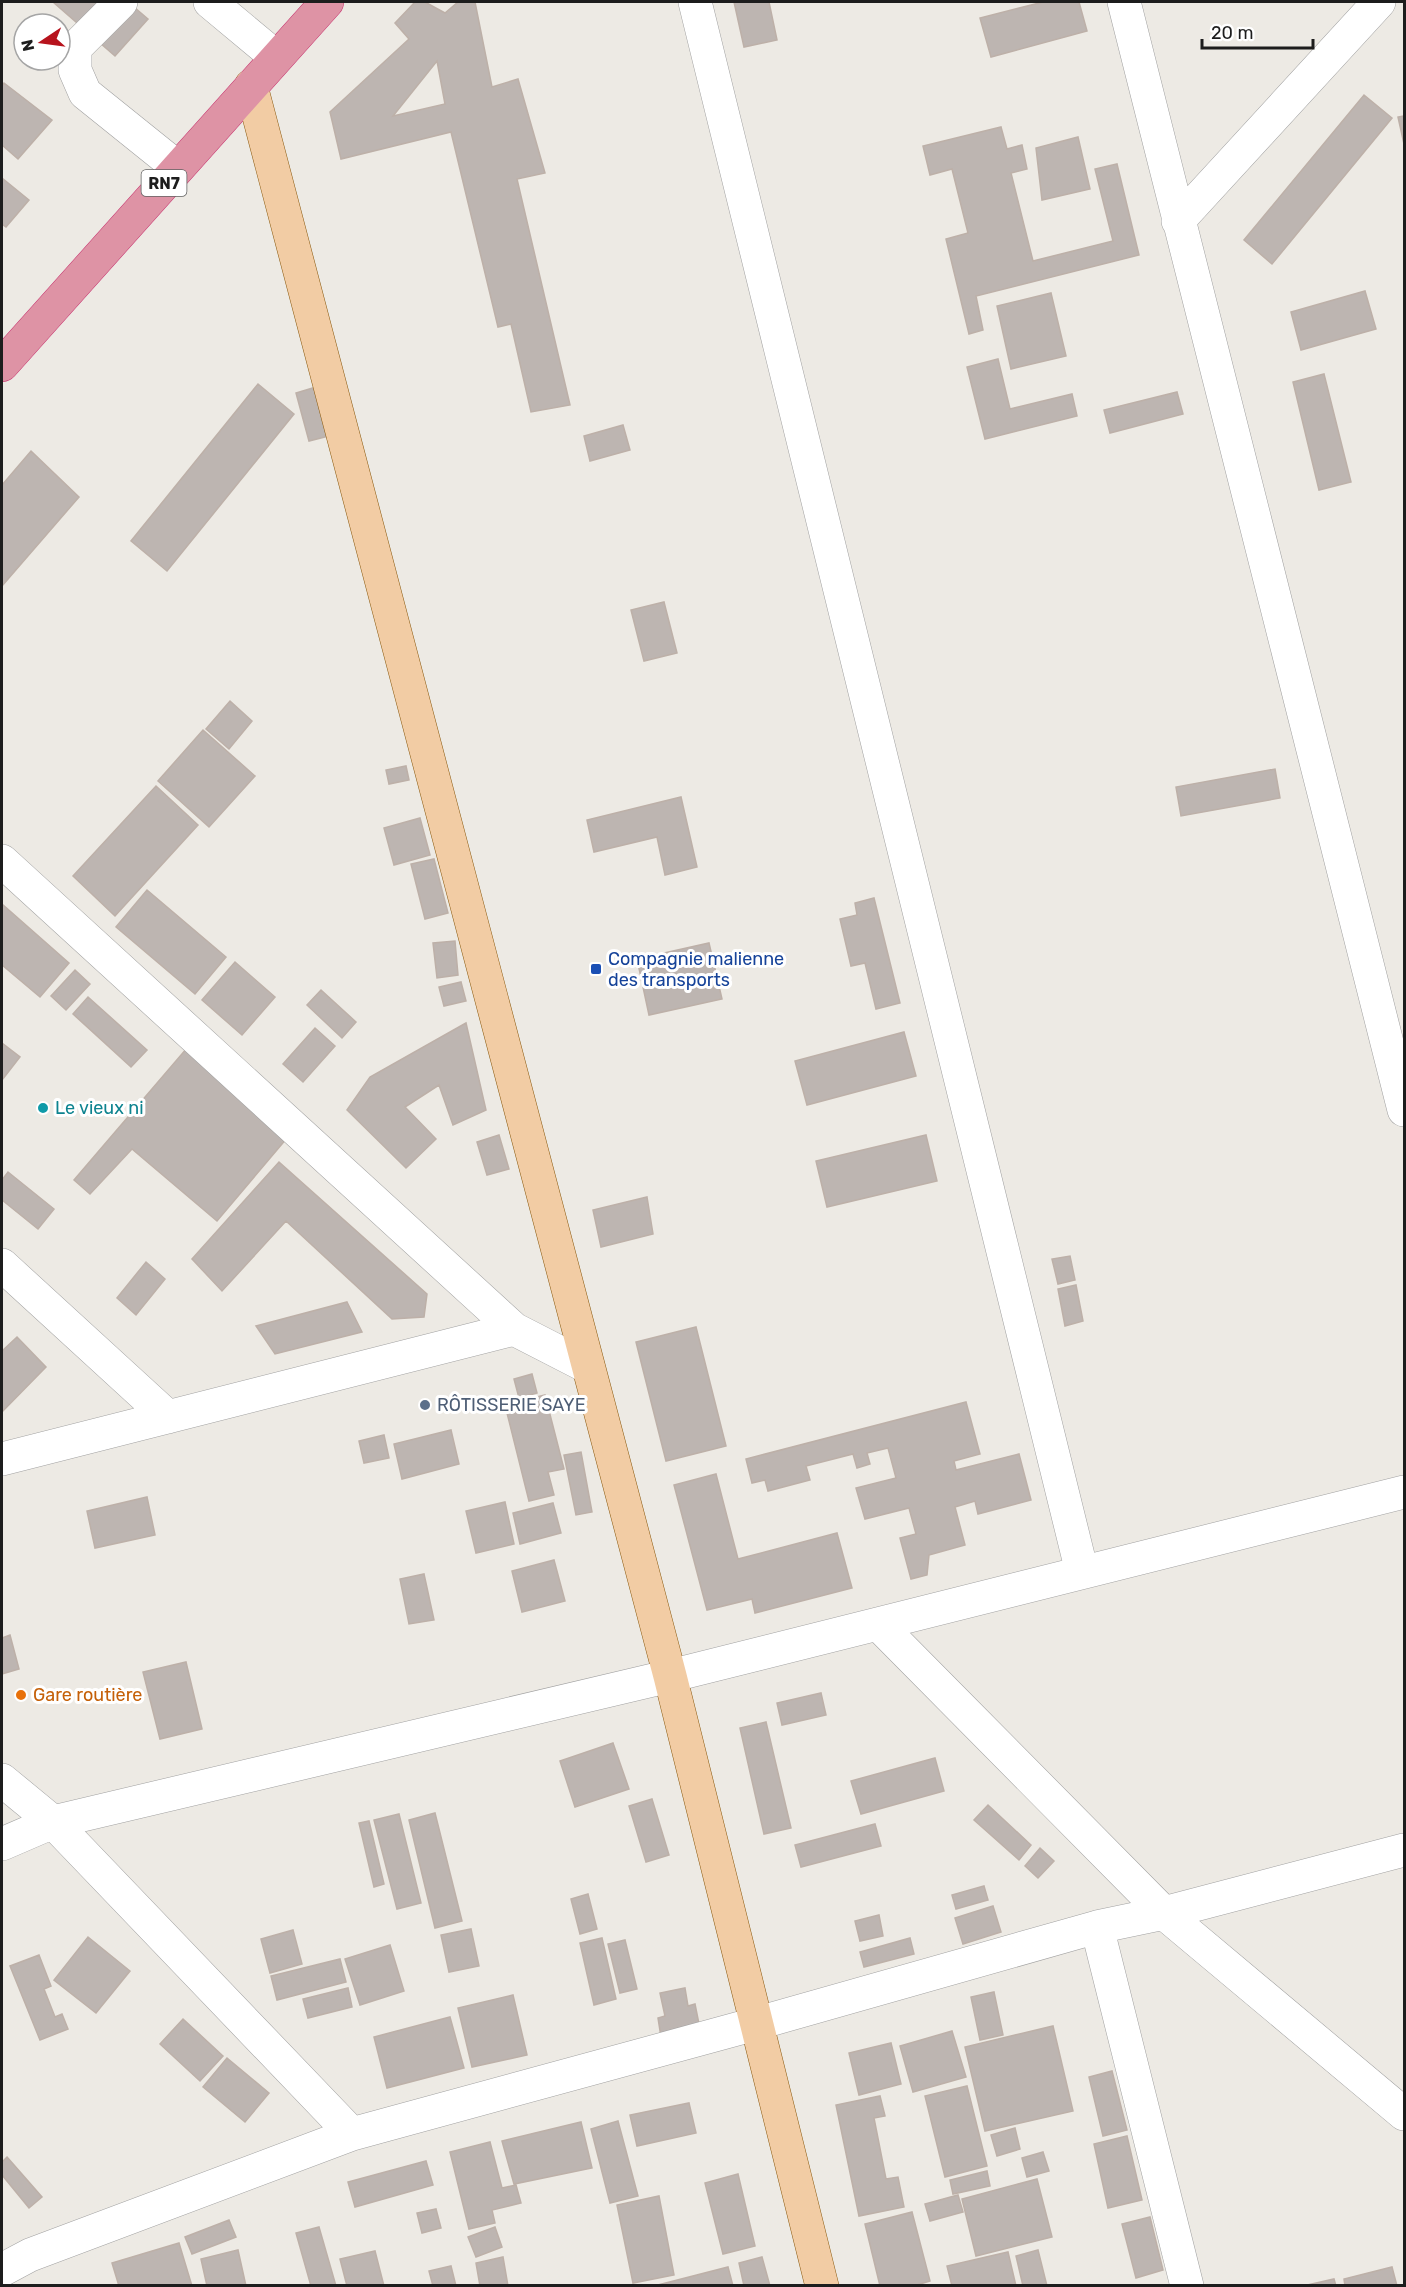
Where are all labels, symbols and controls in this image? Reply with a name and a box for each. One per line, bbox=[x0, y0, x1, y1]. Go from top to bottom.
north arrow bbox=[12, 12, 72, 72]
scale bar bbox=[1202, 12, 1313, 50]
text: 20 m bbox=[1211, 22, 1253, 44]
text: N bbox=[17, 38, 38, 53]
road number: RN7 bbox=[142, 170, 186, 196]
place label: Compagnie malienne des transports bbox=[608, 948, 784, 991]
marker: Compagnie malienne des transports bbox=[589, 962, 603, 976]
place label: Le vieux ni bbox=[55, 1097, 144, 1119]
marker: Le vieux ni bbox=[36, 1101, 50, 1115]
place label: RÔTISSERIE SAYE bbox=[437, 1394, 586, 1416]
marker: RÔTISSERIE SAYE bbox=[418, 1398, 432, 1412]
place label: Gare routière bbox=[33, 1684, 142, 1706]
marker: Gare routière bbox=[14, 1688, 28, 1702]

